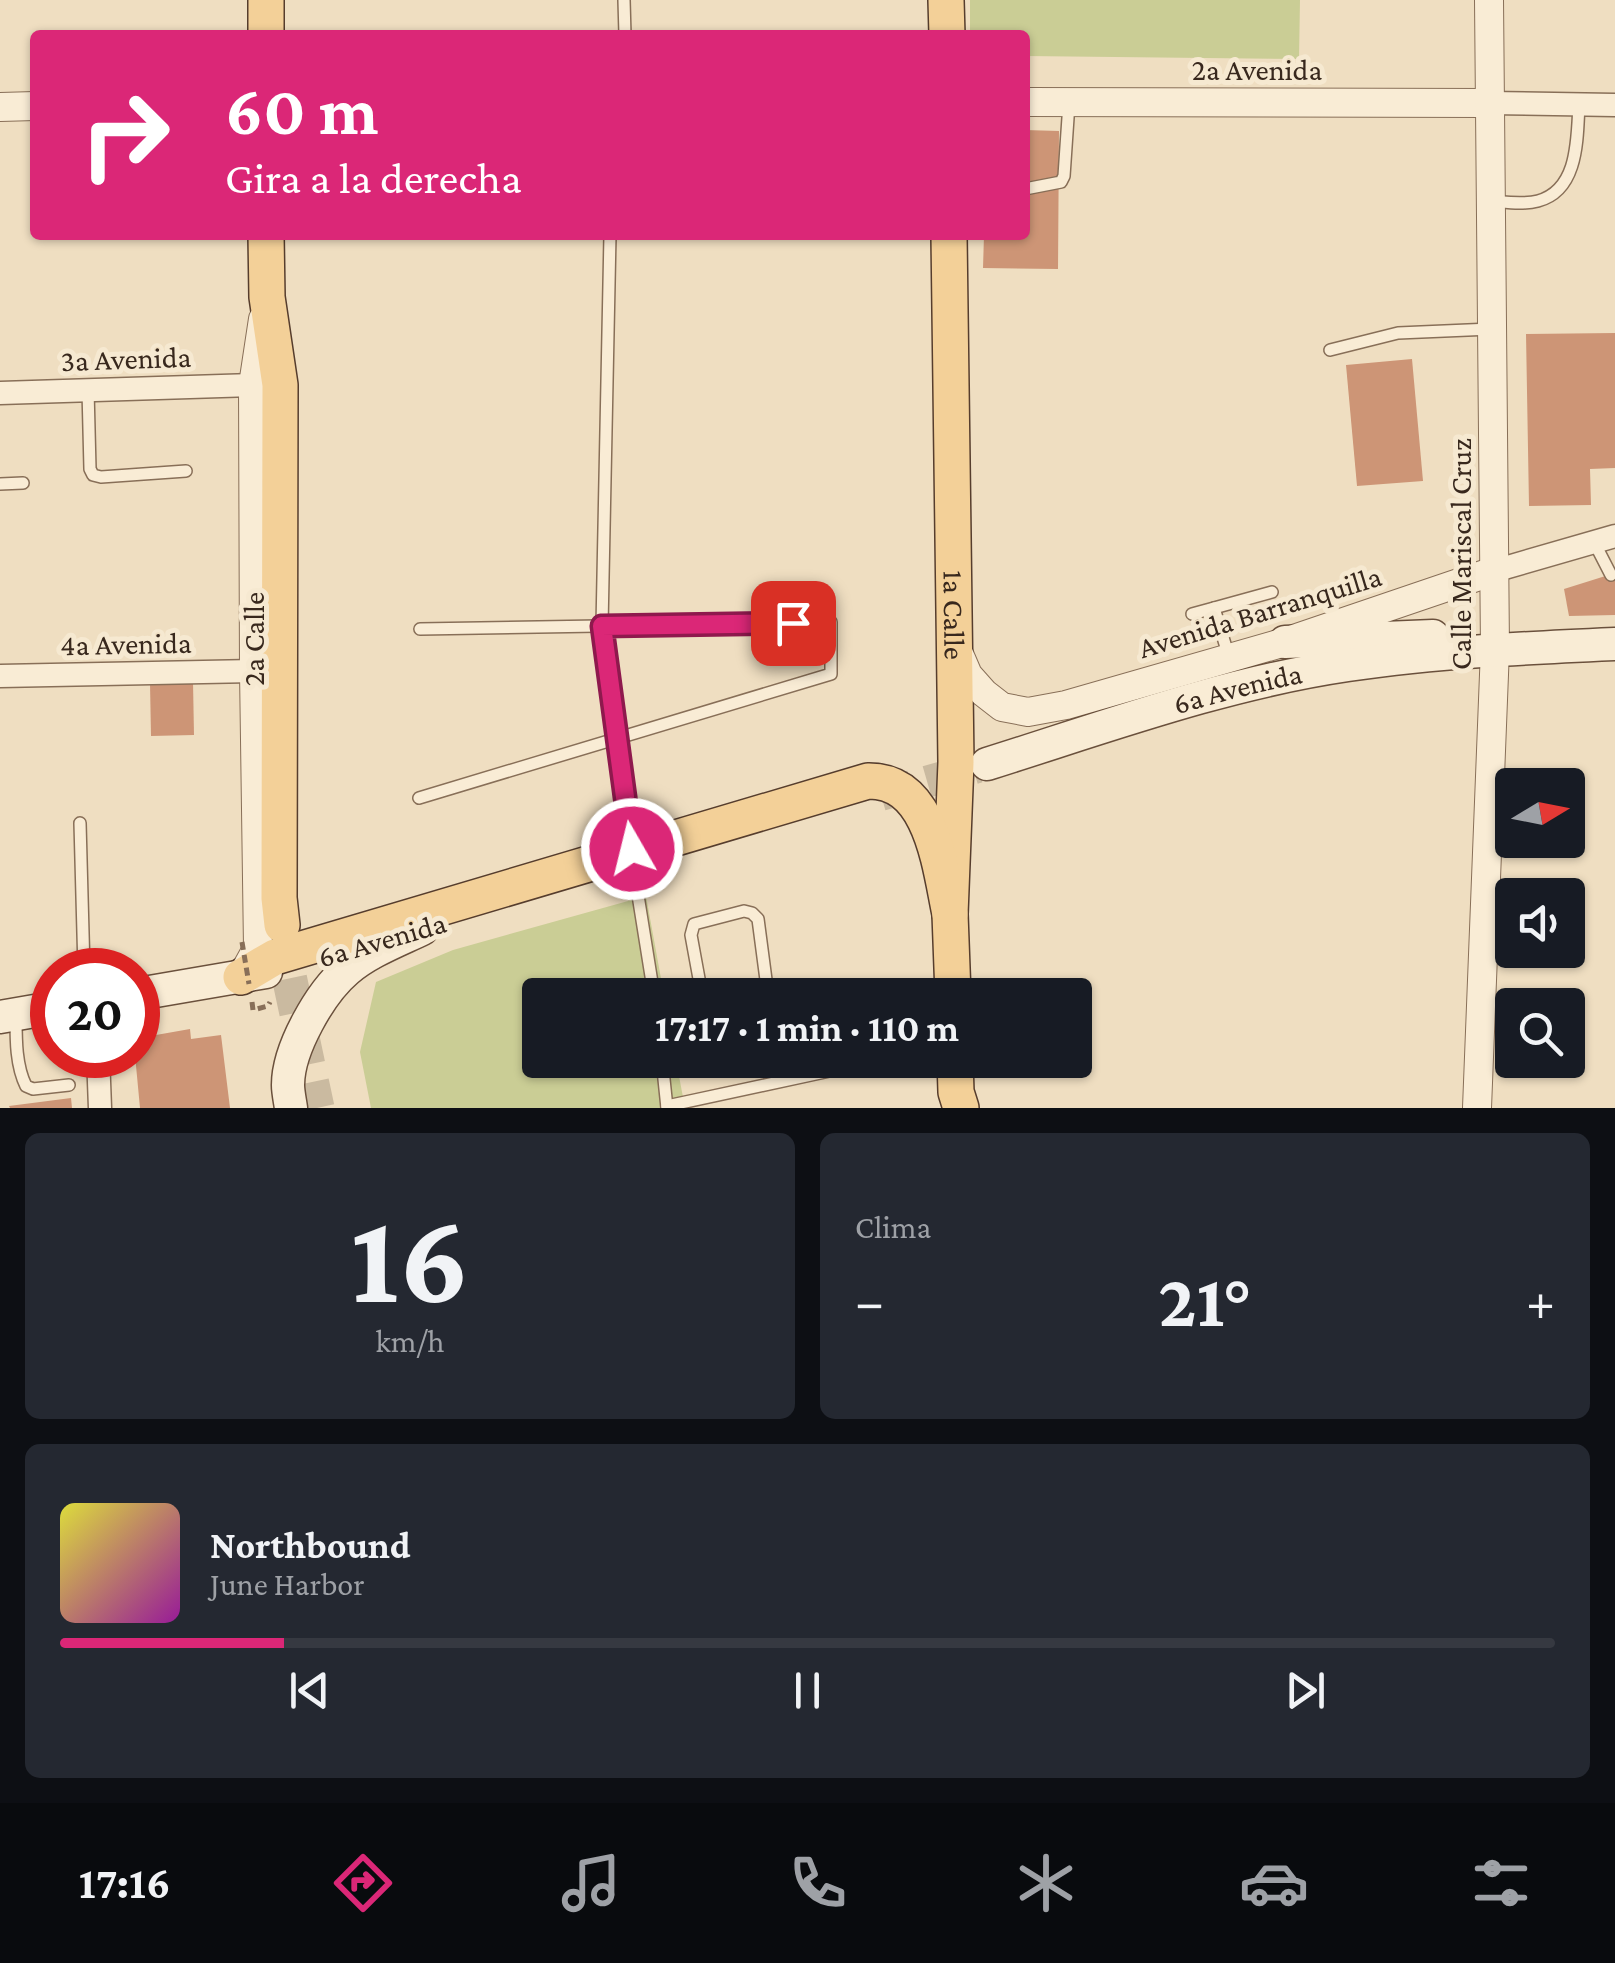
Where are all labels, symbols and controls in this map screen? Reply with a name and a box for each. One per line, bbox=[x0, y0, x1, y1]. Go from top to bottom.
street label: 2a Avenida bbox=[1192, 53, 1322, 86]
icon: right bbox=[60, 70, 190, 200]
text: 60 m bbox=[225, 71, 378, 149]
text: Gira a la derecha bbox=[225, 153, 522, 203]
street label: 3a Avenida bbox=[60, 340, 192, 377]
street label: Calle Mariscal Cruz bbox=[1444, 438, 1477, 670]
street label: Avenida Barranquilla bbox=[1134, 559, 1386, 665]
street label: 1a Calle bbox=[937, 570, 972, 660]
pin bbox=[751, 581, 836, 666]
street label: 2a Calle bbox=[237, 592, 270, 686]
icon: arrive bbox=[766, 596, 821, 651]
street label: 4a Avenida bbox=[60, 626, 192, 661]
street label: 6a Avenida bbox=[1169, 656, 1305, 720]
north arrow bbox=[1495, 768, 1585, 858]
map controls bbox=[1495, 768, 1585, 1078]
position arrow bbox=[580, 797, 684, 901]
button: sound bbox=[1495, 878, 1585, 968]
street label: 6a Avenida bbox=[314, 905, 450, 974]
speed limit sign: 20 bbox=[30, 948, 160, 1078]
button: search bbox=[1495, 988, 1585, 1078]
text: 17:17 · 1 min · 110 m bbox=[655, 1007, 959, 1049]
text: 16 bbox=[350, 1185, 470, 1330]
text: Clima bbox=[855, 1209, 931, 1245]
text: 21° bbox=[1158, 1259, 1252, 1342]
text: − bbox=[855, 1271, 884, 1332]
text: + bbox=[1526, 1271, 1555, 1332]
text: km/h bbox=[376, 1323, 445, 1359]
text: Northbound bbox=[210, 1524, 411, 1566]
text: June Harbor bbox=[210, 1566, 365, 1602]
icon: previous bbox=[282, 1663, 337, 1718]
icon: pause bbox=[780, 1663, 835, 1718]
icon: next bbox=[1278, 1663, 1333, 1718]
icon: directions bbox=[328, 1848, 398, 1918]
icon: music bbox=[556, 1848, 626, 1918]
icon: phone bbox=[783, 1848, 853, 1918]
icon: climate bbox=[1011, 1848, 1081, 1918]
icon: car bbox=[1239, 1848, 1309, 1918]
icon: filters bbox=[1466, 1848, 1536, 1918]
text: 17:16 bbox=[79, 1858, 170, 1908]

